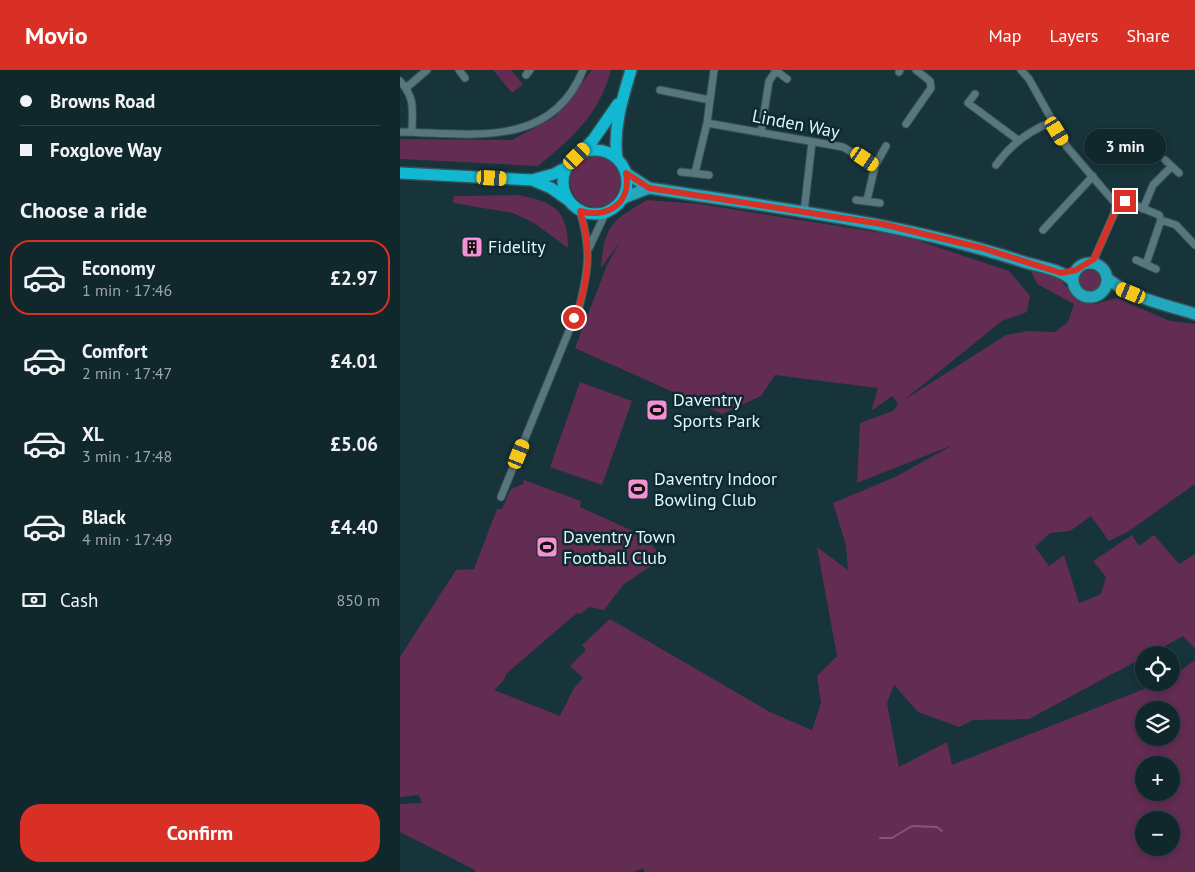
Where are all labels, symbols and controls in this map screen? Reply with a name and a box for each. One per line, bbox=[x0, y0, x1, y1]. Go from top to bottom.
text: Movio bbox=[25, 20, 88, 51]
text: Map bbox=[989, 24, 1021, 47]
text: Layers bbox=[1049, 24, 1098, 47]
text: Share bbox=[1126, 24, 1170, 47]
text: Browns Road bbox=[50, 89, 155, 113]
street label: Linden Way bbox=[750, 104, 842, 143]
car bbox=[1042, 114, 1071, 148]
callout: 3 min bbox=[1084, 128, 1166, 164]
text: 3 min bbox=[1105, 136, 1145, 156]
text: Foxglove Way bbox=[50, 138, 162, 162]
car bbox=[561, 140, 592, 172]
car bbox=[848, 144, 881, 174]
car bbox=[476, 170, 507, 186]
route end bbox=[1114, 190, 1136, 212]
text: Choose a ride bbox=[20, 196, 147, 224]
building icon: Fidelity bbox=[460, 235, 484, 259]
place label: Fidelity bbox=[488, 235, 546, 258]
icon: car bbox=[22, 255, 67, 300]
text: Economy bbox=[82, 256, 155, 280]
text: £2.97 bbox=[330, 266, 378, 290]
text: 1 min · 17:46 bbox=[82, 280, 172, 300]
car bbox=[1114, 280, 1147, 306]
route start bbox=[563, 307, 585, 329]
icon: car bbox=[22, 338, 67, 383]
text: Comfort bbox=[82, 339, 148, 363]
text: £4.01 bbox=[330, 349, 378, 373]
text: 2 min · 17:47 bbox=[82, 363, 172, 383]
place label: Daventry Sports Park bbox=[673, 388, 761, 432]
sports icon: Daventry Sports Park bbox=[645, 398, 669, 422]
icon: car bbox=[22, 421, 67, 466]
text: XL bbox=[82, 422, 104, 446]
text: £5.06 bbox=[330, 432, 378, 456]
car bbox=[506, 437, 531, 471]
text: 3 min · 17:48 bbox=[82, 446, 172, 466]
place label: Daventry Indoor Bowling Club bbox=[654, 467, 777, 511]
sports icon: Daventry Indoor Bowling Club bbox=[626, 477, 650, 501]
icon: car bbox=[22, 504, 67, 549]
text: Black bbox=[82, 505, 126, 529]
text: £4.40 bbox=[330, 515, 378, 539]
place label: Daventry Town Football Club bbox=[563, 525, 676, 569]
text: 4 min · 17:49 bbox=[82, 529, 172, 549]
sports icon: Daventry Town Football Club bbox=[535, 535, 559, 559]
icon: cash bbox=[20, 586, 48, 614]
text: Cash bbox=[60, 588, 98, 612]
text: 850 m bbox=[337, 590, 380, 610]
map controls bbox=[1135, 646, 1180, 856]
button: locate bbox=[1135, 646, 1180, 691]
button: layers bbox=[1135, 701, 1180, 746]
button: + bbox=[1135, 756, 1180, 801]
button: Confirm bbox=[20, 804, 380, 862]
button: − bbox=[1135, 811, 1180, 856]

